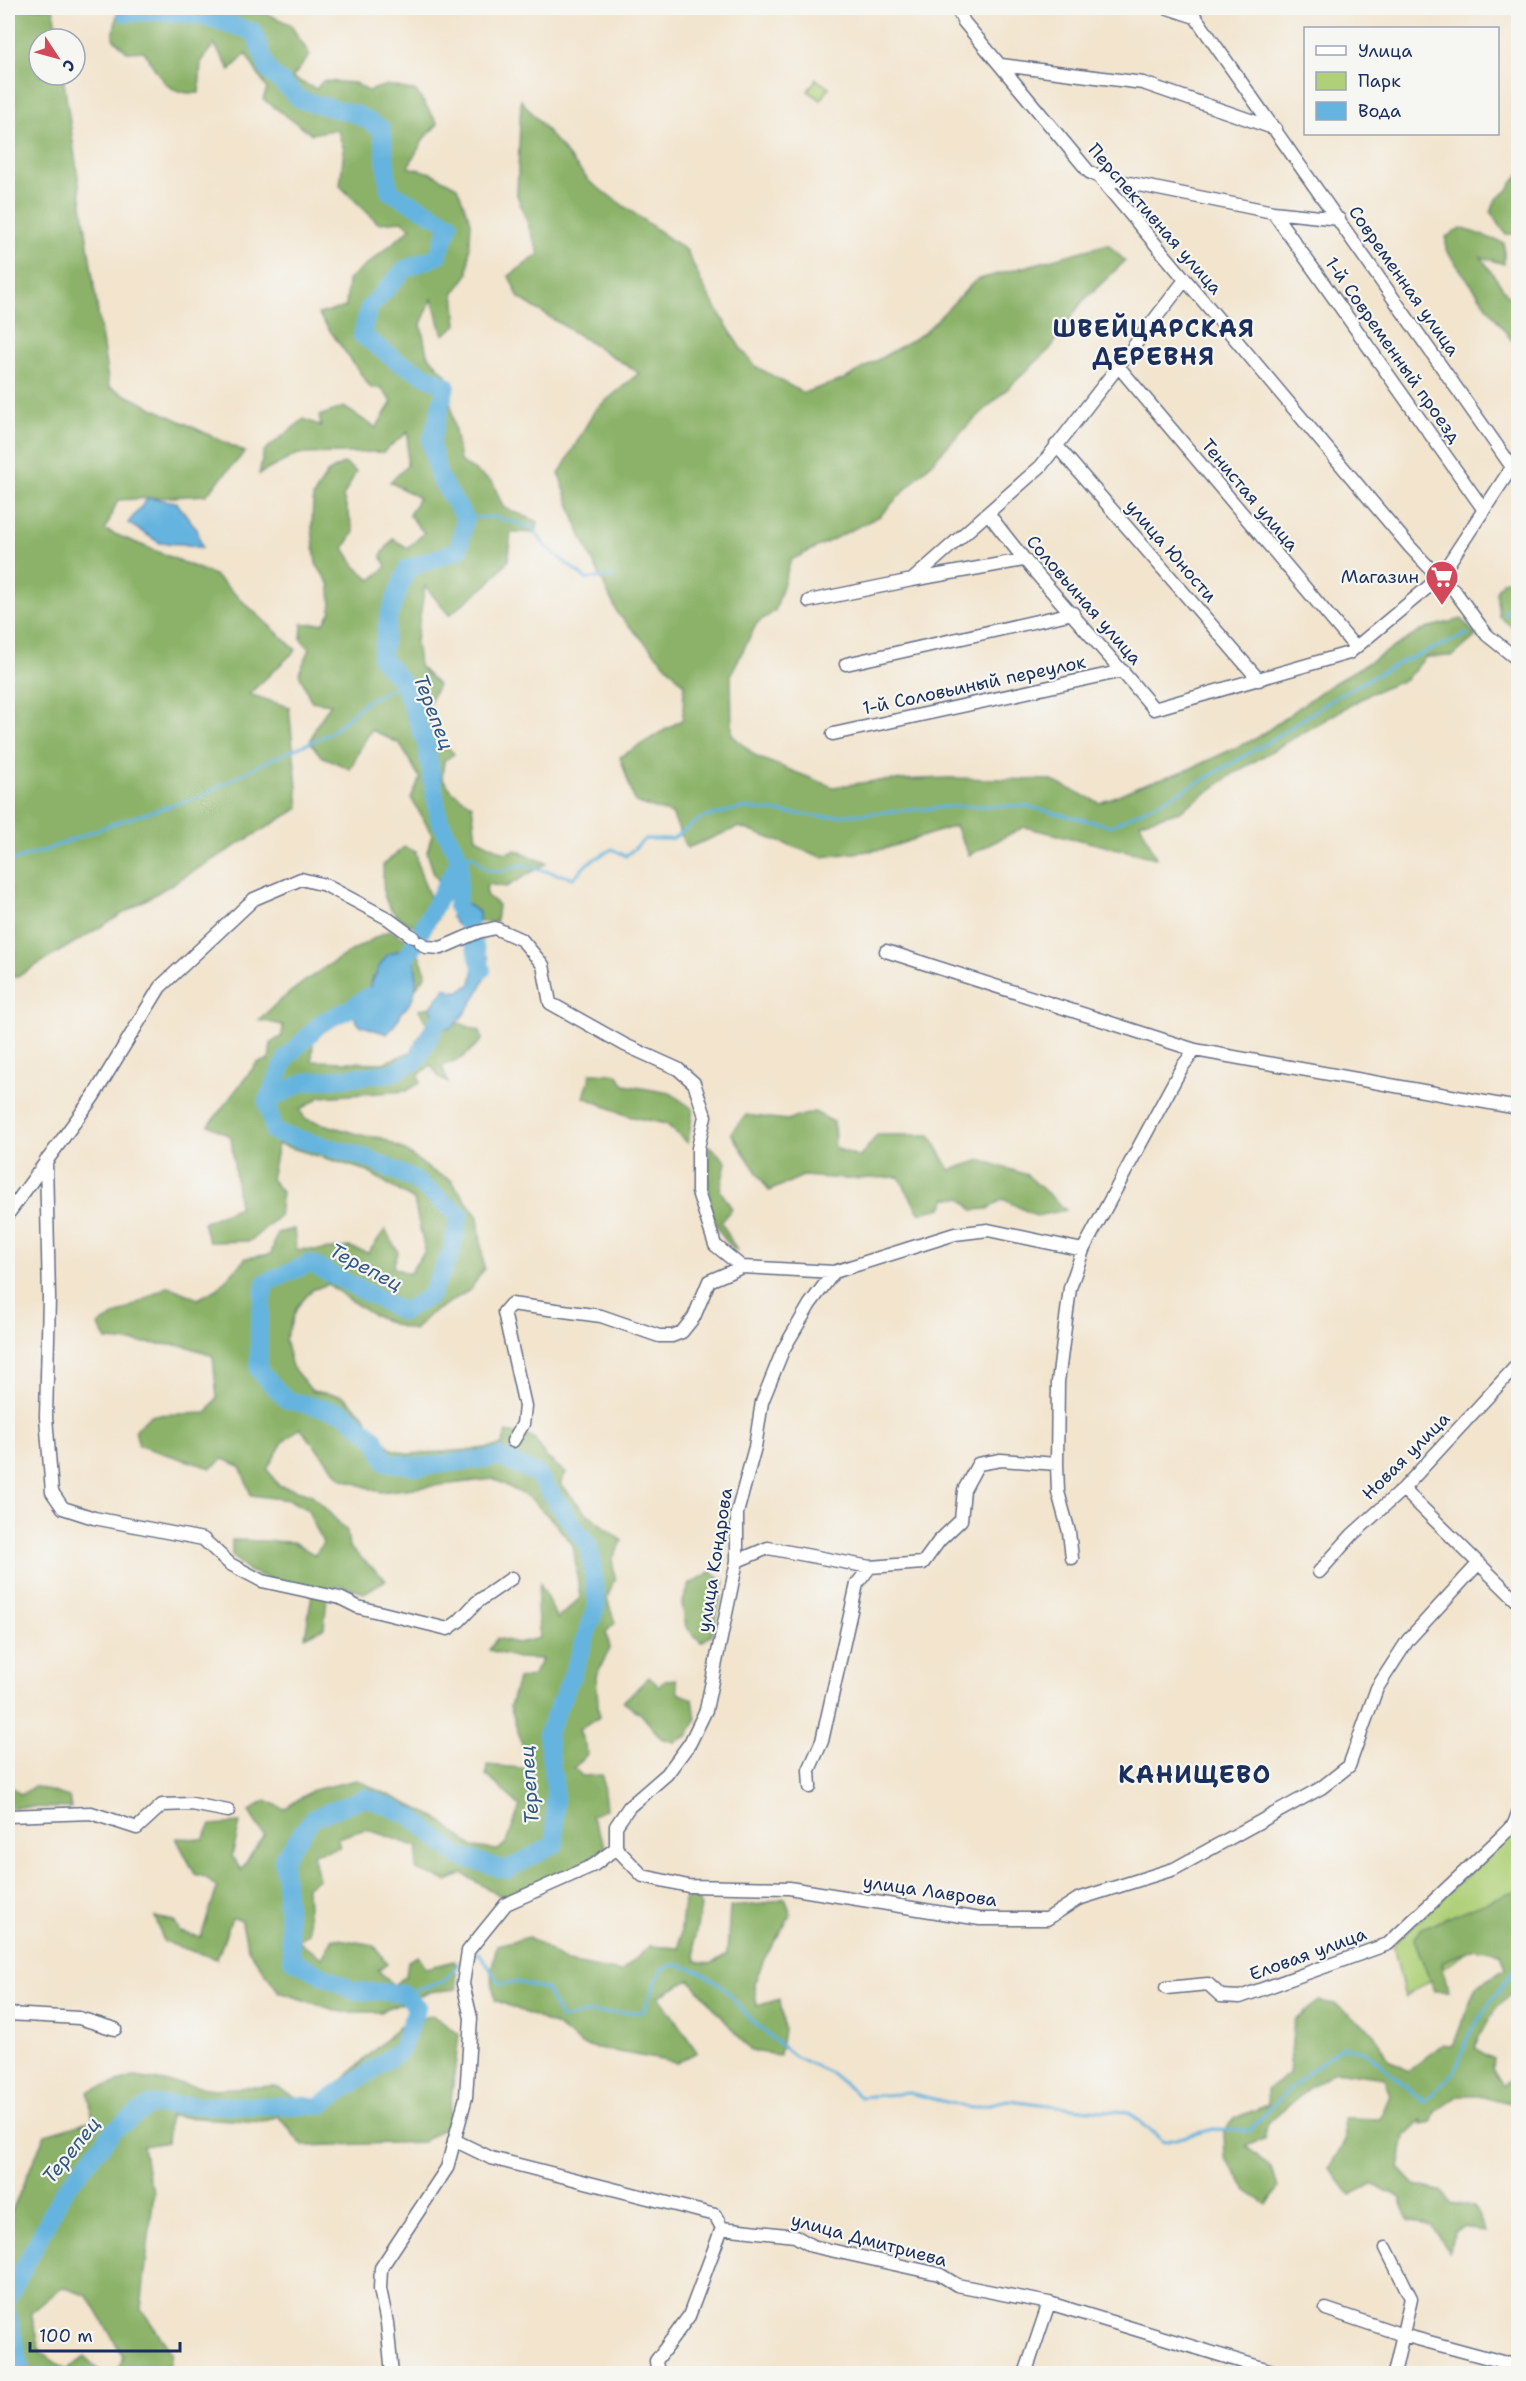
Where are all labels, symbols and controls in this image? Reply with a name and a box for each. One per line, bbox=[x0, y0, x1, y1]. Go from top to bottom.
north arrow bbox=[27, 27, 87, 87]
legend bbox=[1304, 27, 1499, 135]
text: Улица bbox=[1358, 39, 1412, 63]
text: С bbox=[57, 55, 80, 76]
text: Парк bbox=[1358, 69, 1401, 93]
text: Вода bbox=[1358, 99, 1401, 123]
street label: Перспективная улица bbox=[1083, 138, 1227, 300]
street label: Современная улица bbox=[1343, 201, 1465, 361]
street label: 1-й Современный проезд bbox=[1320, 252, 1467, 448]
district label: ШВЕЙЦАРСКАЯ ДЕРЕВНЯ bbox=[1053, 312, 1255, 373]
street label: Тенистая улица bbox=[1196, 434, 1304, 556]
street label: улица Юности bbox=[1120, 495, 1222, 607]
street label: Соловьиная улица bbox=[1021, 530, 1147, 670]
supermarket icon: Магазин bbox=[1424, 559, 1460, 606]
place label: Магазин bbox=[1341, 565, 1419, 589]
street label: 1-й Соловьиный переулок bbox=[860, 650, 1088, 720]
water label: Терепец bbox=[408, 671, 460, 753]
water label: Терепец bbox=[325, 1237, 407, 1297]
street label: Новая улица bbox=[1357, 1407, 1455, 1505]
street label: улица Кондрова bbox=[692, 1486, 738, 1634]
water label: Терепец bbox=[513, 1745, 545, 1825]
district label: КАНИЩЕВО bbox=[1118, 1759, 1272, 1791]
street label: улица Лаврова bbox=[861, 1870, 999, 1912]
street label: Еловая улица bbox=[1246, 1922, 1370, 1986]
water label: Терепец bbox=[36, 2111, 106, 2189]
street label: улица Дмитриева bbox=[788, 2208, 950, 2272]
scale bar bbox=[30, 2315, 180, 2353]
text: 100 m bbox=[39, 2324, 93, 2348]

